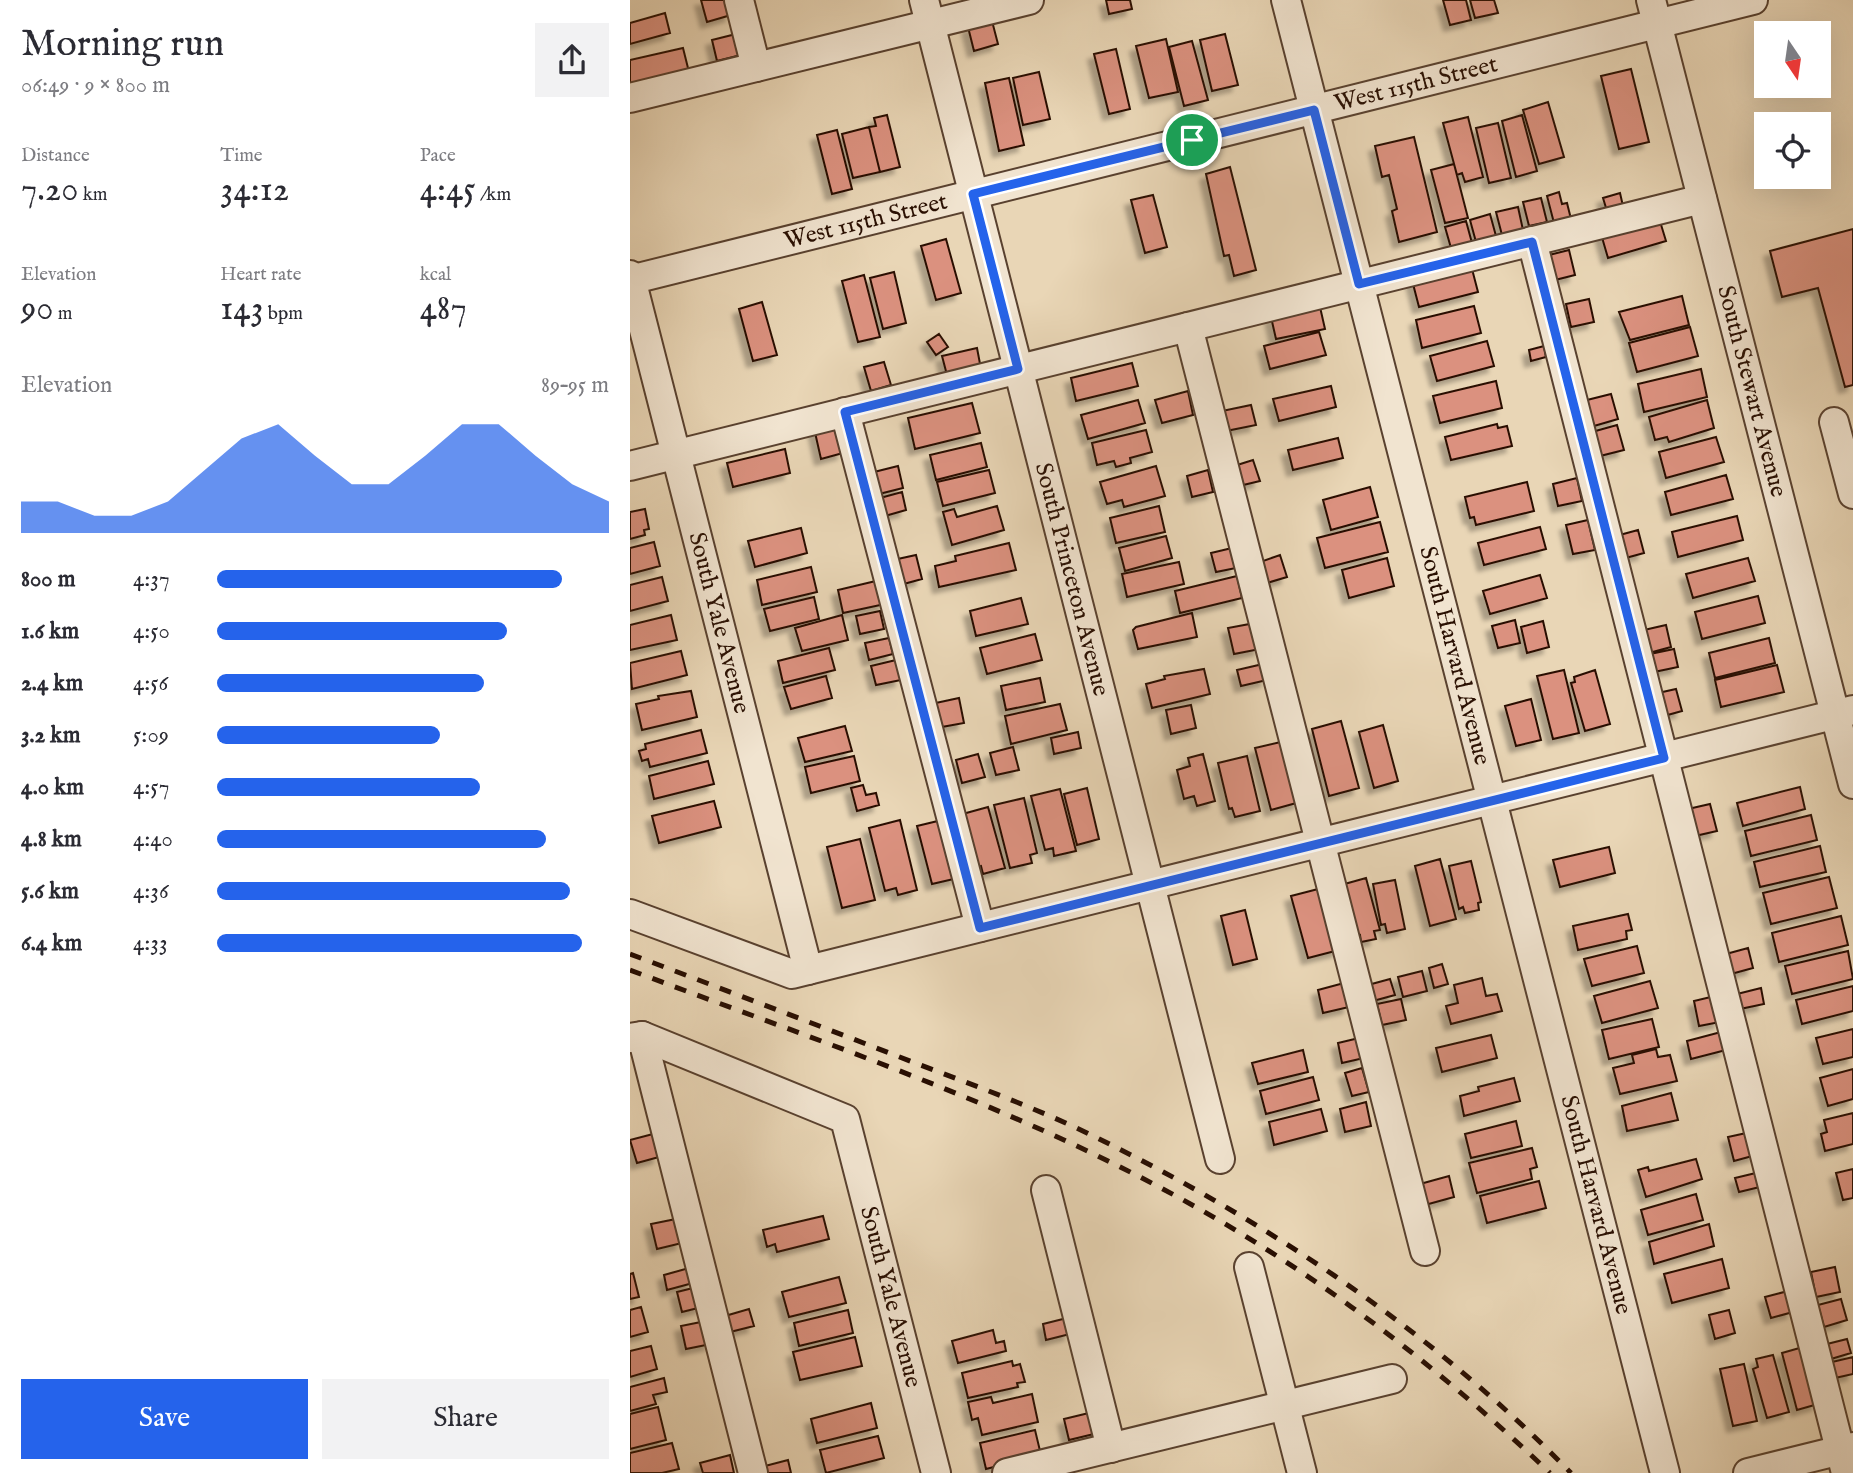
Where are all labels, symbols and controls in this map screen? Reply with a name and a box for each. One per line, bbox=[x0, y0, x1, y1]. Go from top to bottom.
text: Morning run bbox=[21, 21, 224, 69]
north arrow bbox=[1754, 21, 1830, 98]
map controls bbox=[1754, 21, 1831, 189]
button: share bbox=[535, 23, 609, 97]
street label: West 115th Street bbox=[1331, 49, 1501, 119]
text: 06:49 · 9 × 800 m bbox=[21, 71, 170, 100]
pin bbox=[1162, 110, 1222, 170]
button: locate bbox=[1754, 112, 1831, 189]
icon: arrive bbox=[1173, 121, 1211, 159]
text: Distance bbox=[21, 144, 90, 168]
text: Time bbox=[220, 144, 263, 168]
text: Pace bbox=[420, 144, 456, 168]
text: 7.20 bbox=[21, 168, 79, 213]
text: 34:12 bbox=[220, 168, 289, 213]
text: 4:45 bbox=[420, 168, 476, 213]
text: km bbox=[79, 183, 108, 207]
text: /km bbox=[476, 183, 511, 207]
street label: West 115th Street bbox=[781, 186, 951, 256]
text: Elevation bbox=[21, 263, 96, 287]
text: Heart rate bbox=[220, 263, 301, 287]
text: kcal bbox=[420, 263, 451, 287]
street label: South Stewart Avenue bbox=[1710, 282, 1794, 500]
text: 90 bbox=[21, 287, 53, 332]
text: 143 bbox=[220, 287, 264, 332]
text: 487 bbox=[420, 287, 467, 332]
text: m bbox=[53, 302, 72, 326]
text: bpm bbox=[264, 302, 303, 326]
text: Elevation bbox=[21, 371, 112, 400]
text: 89–95 m bbox=[541, 371, 609, 400]
street label: South Princeton Avenue bbox=[1027, 460, 1117, 699]
street label: South Yale Avenue bbox=[681, 529, 757, 717]
street label: South Harvard Avenue bbox=[1412, 543, 1498, 768]
text: 800 m bbox=[21, 565, 75, 594]
text: 4:37 bbox=[133, 565, 170, 594]
text: 1.6 km bbox=[21, 617, 79, 646]
text: 4:50 bbox=[133, 617, 170, 646]
text: 2.4 km bbox=[21, 669, 83, 698]
text: 4:56 bbox=[133, 669, 168, 698]
text: 3.2 km bbox=[21, 721, 80, 750]
text: 5:09 bbox=[133, 721, 169, 750]
text: 4.0 km bbox=[21, 773, 84, 802]
text: 4:57 bbox=[133, 773, 169, 802]
text: 4.8 km bbox=[21, 825, 82, 854]
text: 4:40 bbox=[133, 825, 173, 854]
text: 5.6 km bbox=[21, 877, 79, 906]
text: 4:36 bbox=[133, 877, 169, 906]
text: 6.4 km bbox=[21, 929, 82, 958]
text: 4:33 bbox=[133, 929, 168, 958]
street label: South Harvard Avenue bbox=[1553, 1092, 1639, 1318]
street label: South Yale Avenue bbox=[853, 1203, 929, 1391]
button: Save bbox=[21, 1379, 308, 1459]
button: Share bbox=[322, 1379, 609, 1459]

